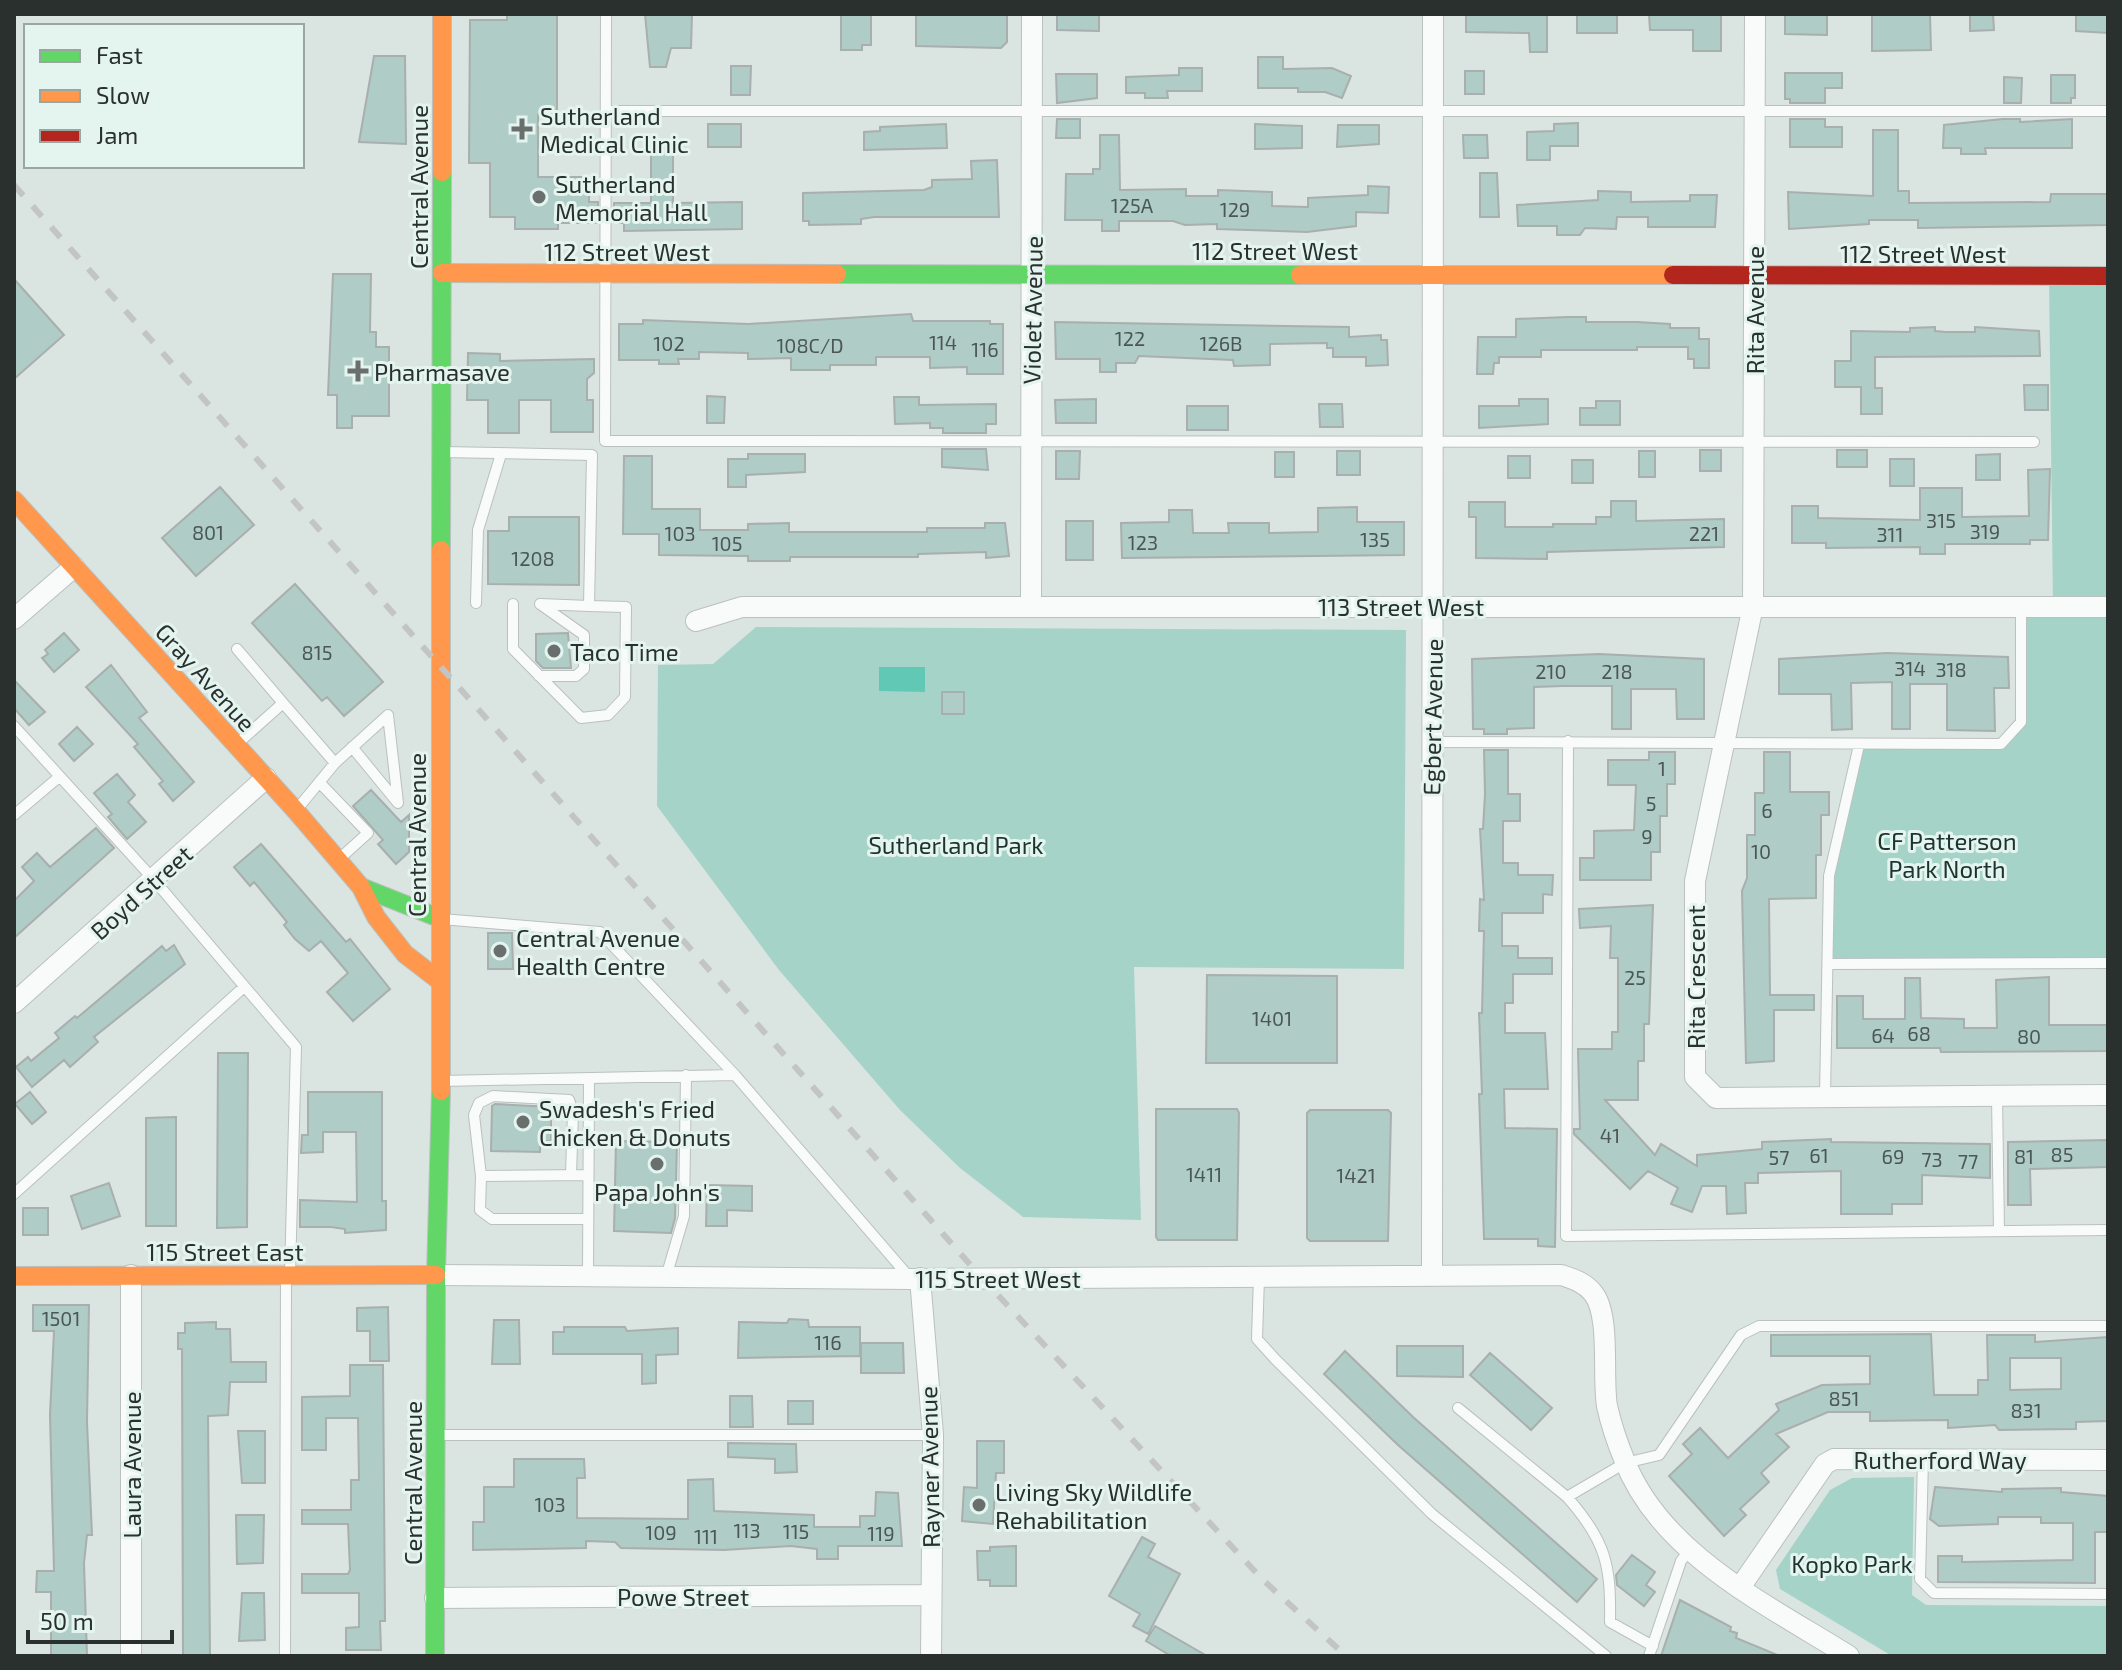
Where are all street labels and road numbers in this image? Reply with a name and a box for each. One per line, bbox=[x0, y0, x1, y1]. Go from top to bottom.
street label: Central Avenue bbox=[404, 105, 433, 269]
street label: Violet Avenue bbox=[1016, 235, 1048, 385]
street label: 112 Street West bbox=[1192, 236, 1358, 265]
street label: 112 Street West bbox=[544, 237, 710, 266]
street label: 112 Street West bbox=[1840, 239, 2006, 268]
street label: Rita Avenue bbox=[1740, 246, 1769, 374]
street label: 113 Street West bbox=[1318, 592, 1484, 621]
street label: Gray Avenue bbox=[150, 617, 262, 737]
street label: Egbert Avenue bbox=[1416, 638, 1448, 796]
street label: Central Avenue bbox=[402, 753, 431, 917]
street label: Boyd Street bbox=[84, 839, 198, 945]
street label: Rita Crescent bbox=[1681, 905, 1710, 1049]
street label: 115 Street East bbox=[146, 1237, 304, 1266]
street label: 115 Street West bbox=[915, 1264, 1081, 1293]
street label: Rayner Avenue bbox=[913, 1386, 945, 1548]
street label: Laura Avenue bbox=[117, 1391, 146, 1539]
street label: Central Avenue bbox=[398, 1401, 427, 1565]
street label: Rutherford Way bbox=[1853, 1445, 2027, 1474]
street label: Powe Street bbox=[617, 1582, 749, 1611]

